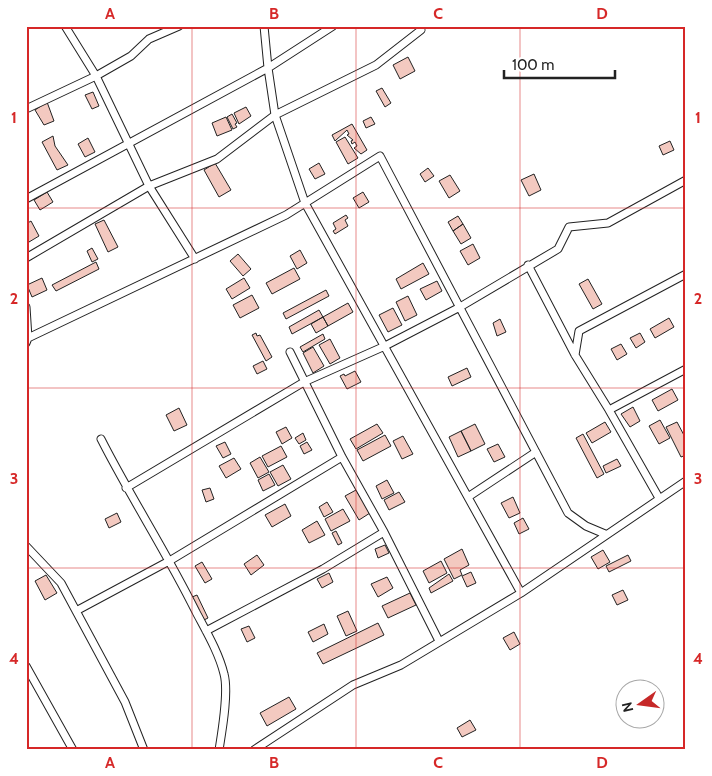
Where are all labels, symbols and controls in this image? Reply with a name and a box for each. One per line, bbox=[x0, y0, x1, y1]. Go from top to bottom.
text: A bbox=[105, 4, 115, 23]
text: B bbox=[269, 4, 279, 23]
text: C bbox=[433, 4, 443, 23]
text: D bbox=[596, 4, 608, 23]
scale bar bbox=[504, 48, 616, 80]
text: 100 m bbox=[512, 56, 554, 74]
text: 1 bbox=[11, 108, 17, 127]
text: 1 bbox=[695, 108, 701, 127]
text: 2 bbox=[10, 289, 18, 308]
text: 2 bbox=[694, 289, 702, 308]
text: 3 bbox=[10, 469, 18, 488]
text: 3 bbox=[694, 469, 702, 488]
text: 4 bbox=[9, 649, 19, 668]
text: 4 bbox=[693, 649, 703, 668]
north arrow bbox=[614, 678, 664, 728]
text: N bbox=[617, 700, 637, 714]
text: A bbox=[105, 753, 115, 772]
text: B bbox=[269, 753, 279, 772]
text: C bbox=[433, 753, 443, 772]
text: D bbox=[596, 753, 608, 772]

